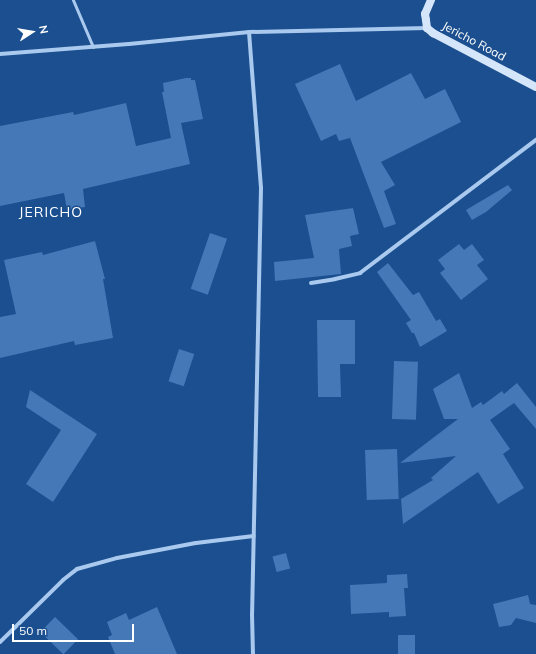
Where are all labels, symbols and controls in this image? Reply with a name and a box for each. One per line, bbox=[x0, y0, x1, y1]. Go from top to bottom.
north arrow bbox=[12, 12, 52, 52]
street label: Jericho Road bbox=[440, 18, 508, 64]
text: N bbox=[36, 24, 51, 35]
district label: JERICHO bbox=[19, 204, 83, 220]
scale bar bbox=[14, 616, 136, 642]
text: 50 m bbox=[19, 623, 47, 638]

